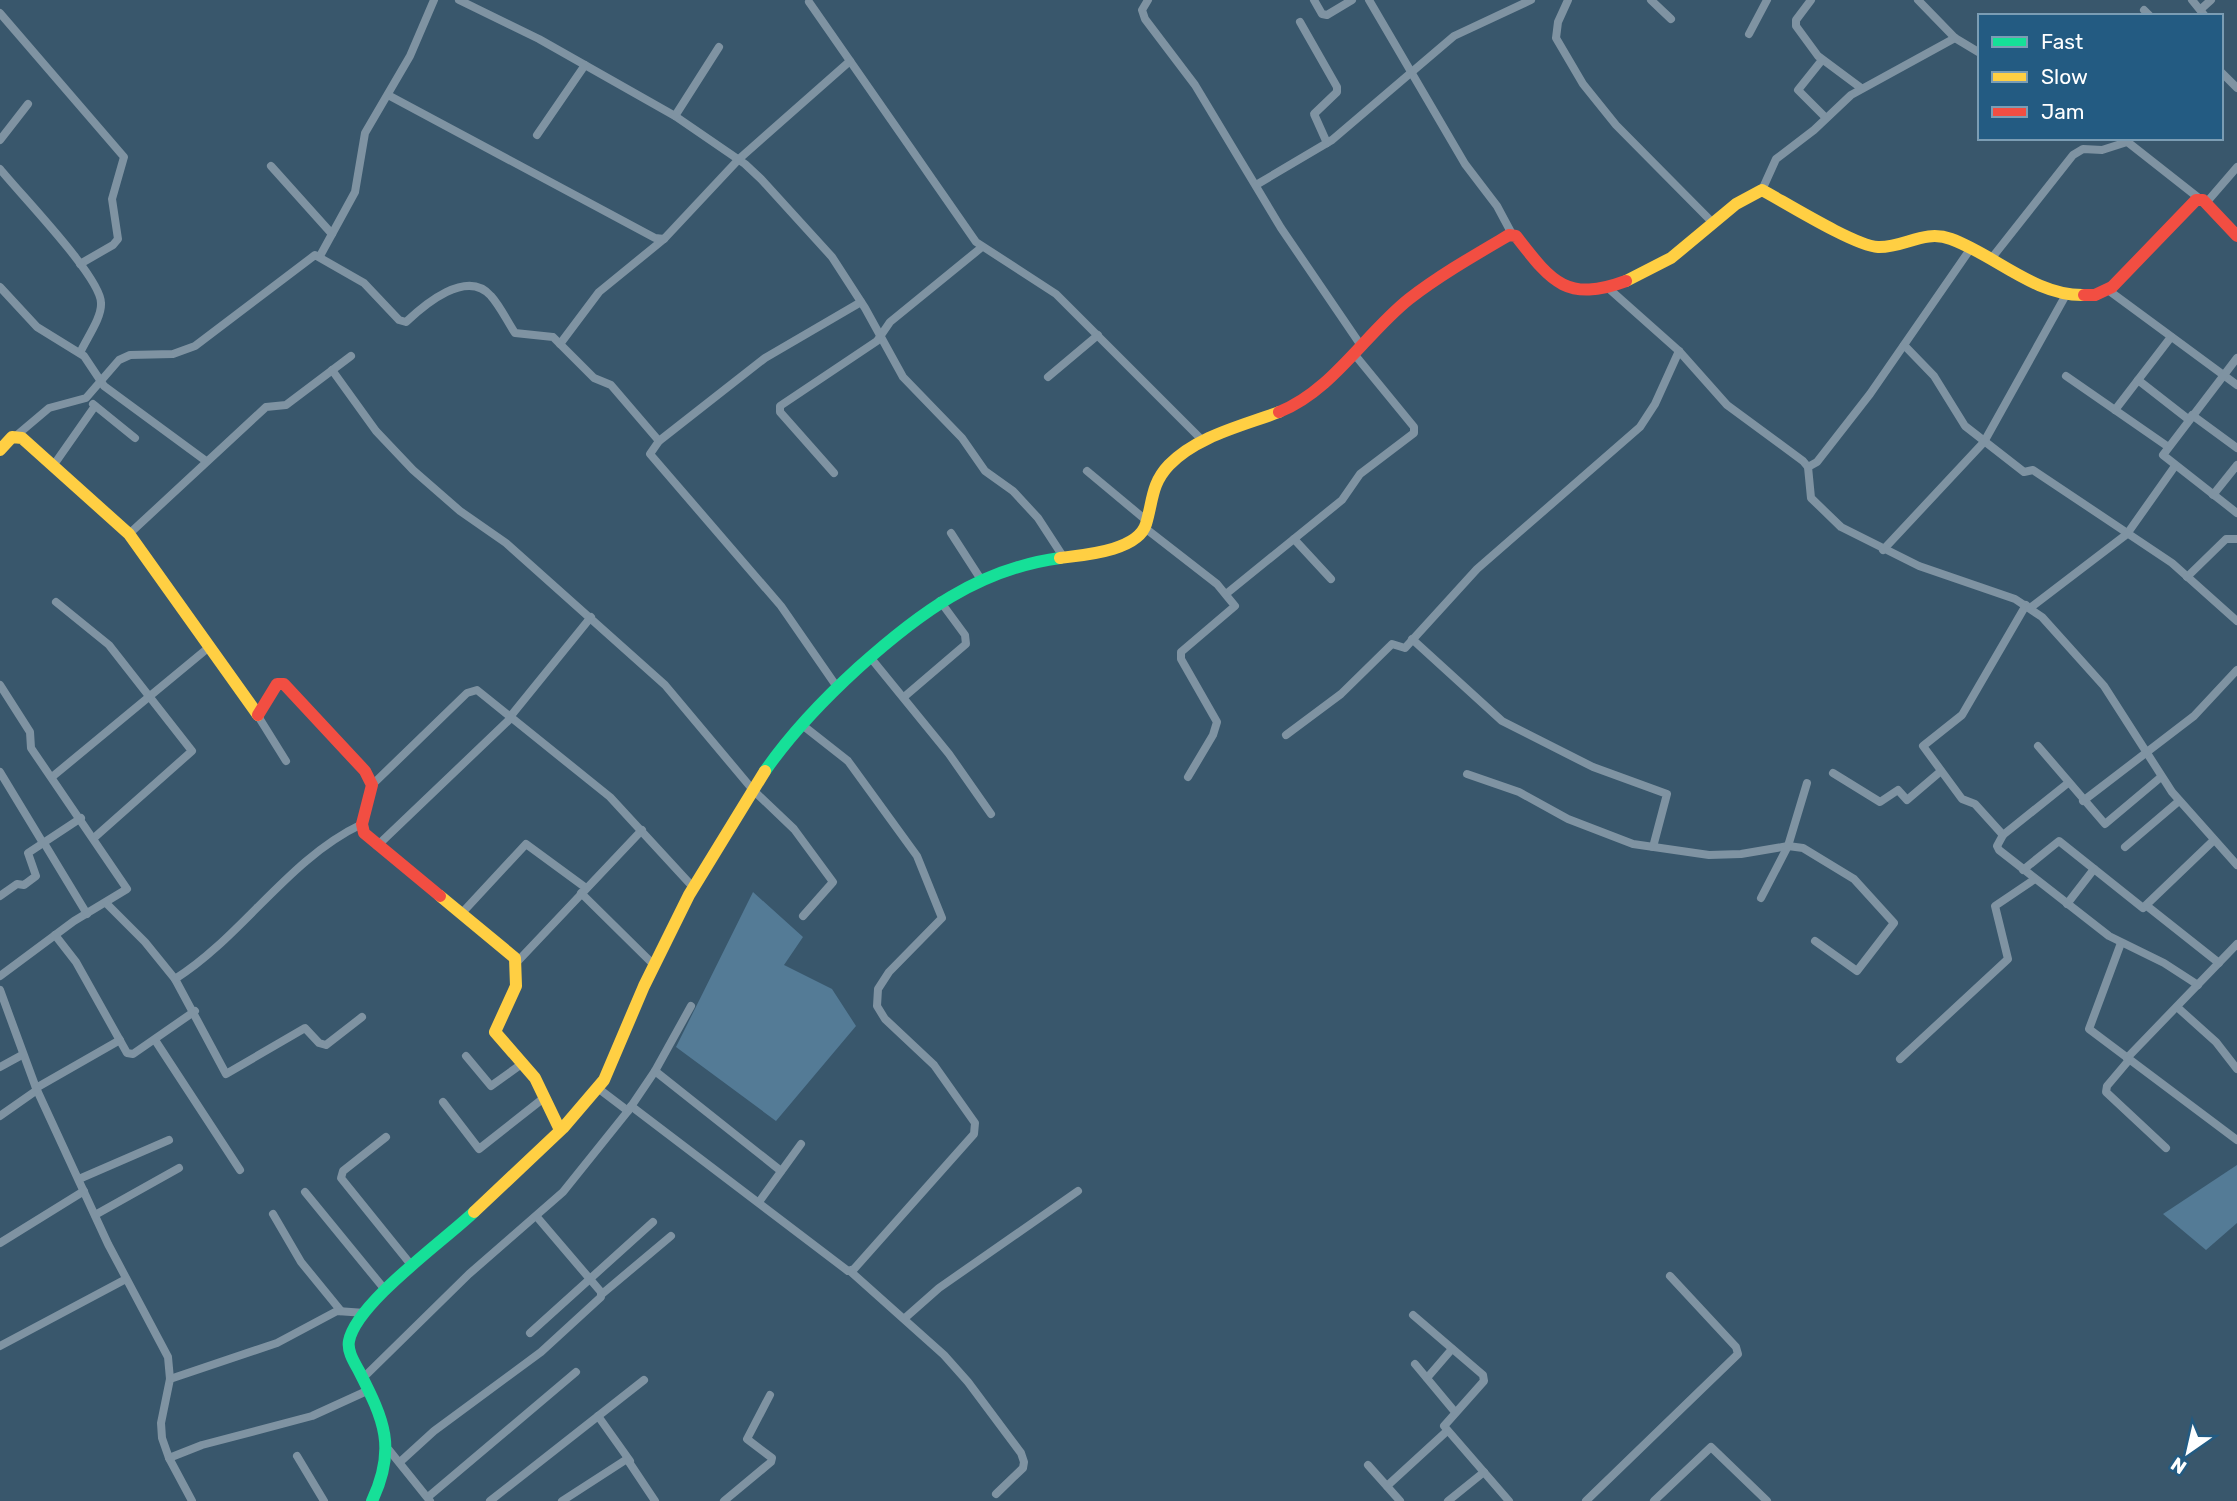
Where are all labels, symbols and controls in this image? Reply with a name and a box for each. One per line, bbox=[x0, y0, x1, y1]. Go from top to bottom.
legend bbox=[1978, 14, 2223, 140]
text: Fast bbox=[2041, 29, 2083, 54]
text: Slow bbox=[2041, 64, 2088, 89]
text: Jam bbox=[2041, 99, 2085, 124]
north arrow bbox=[2153, 1417, 2223, 1487]
text: N bbox=[2167, 1452, 2191, 1479]

